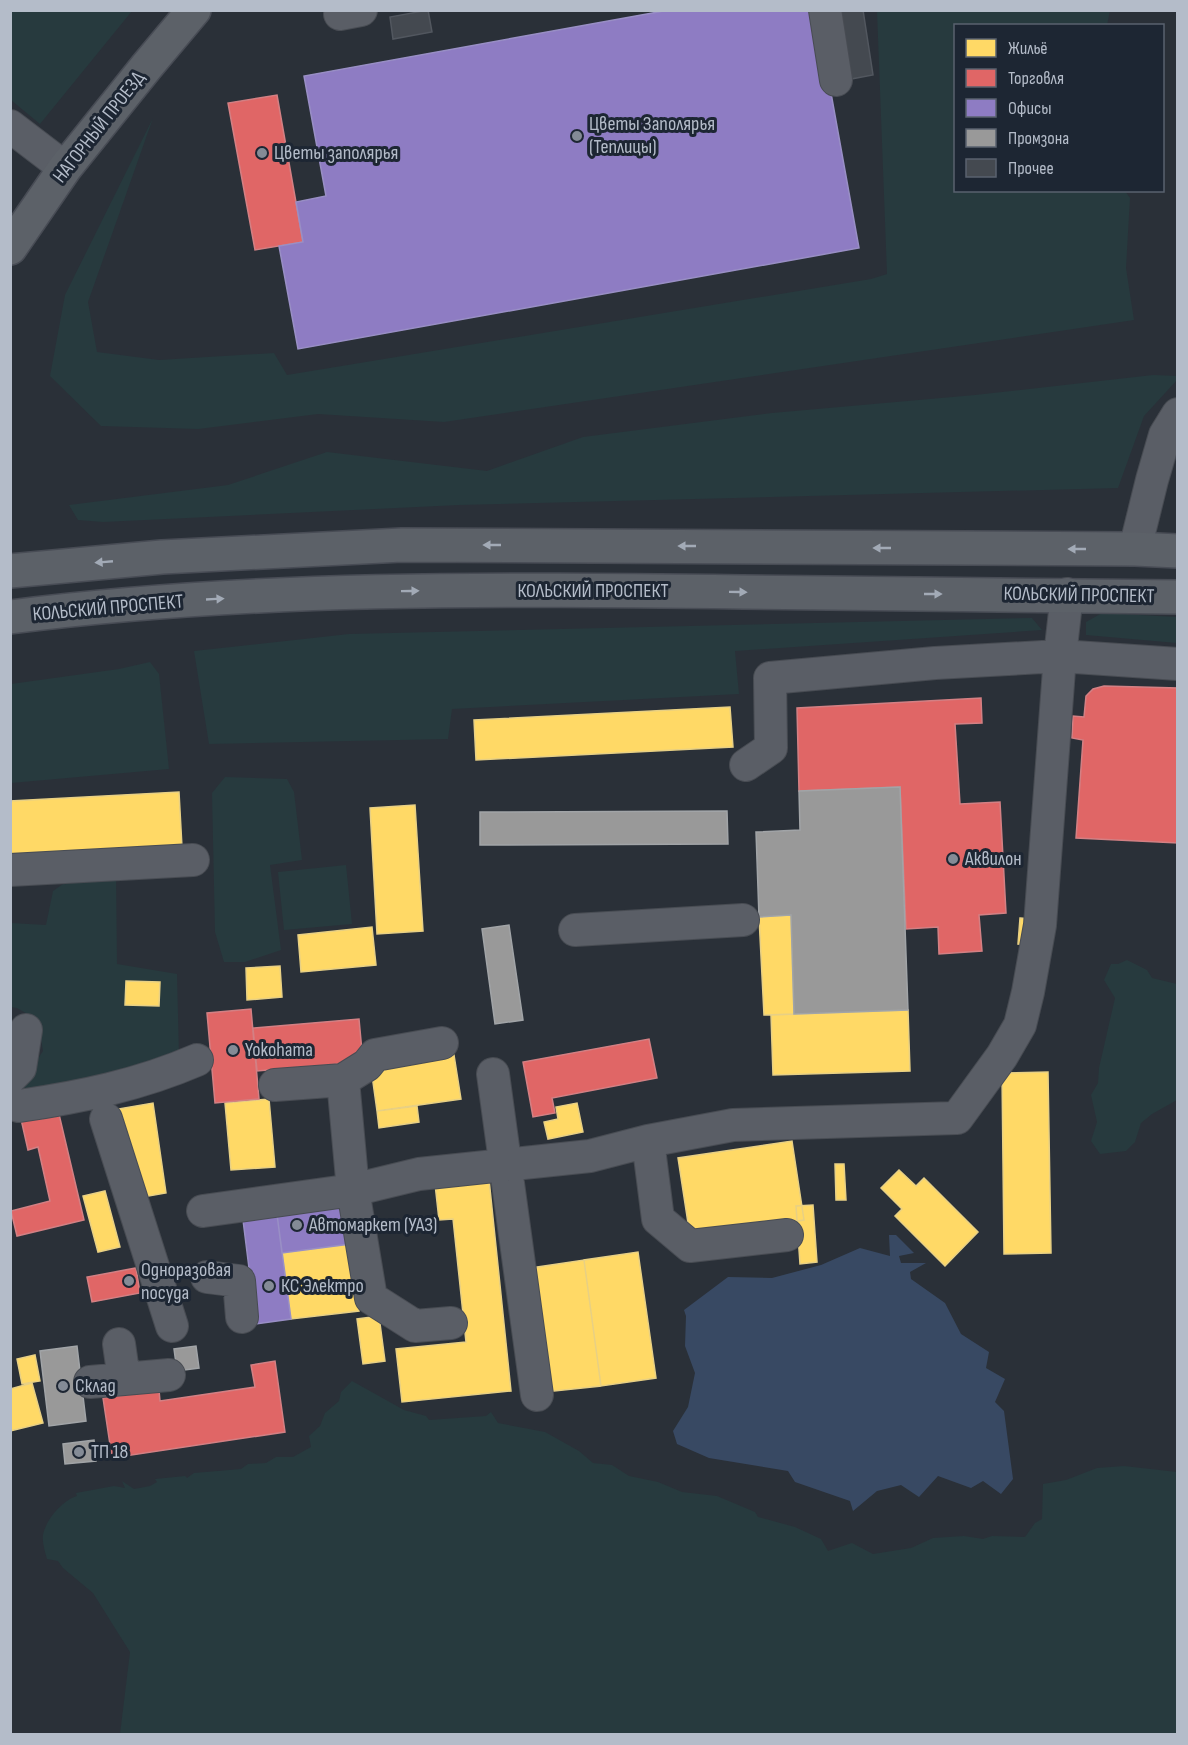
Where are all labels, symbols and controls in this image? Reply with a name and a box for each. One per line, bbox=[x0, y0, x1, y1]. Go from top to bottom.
legend bbox=[954, 24, 1164, 192]
text: Жильё bbox=[1008, 38, 1048, 59]
street label: НАГОРНЫЙ ПРОЕЗД bbox=[48, 66, 150, 188]
text: Торговля bbox=[1008, 68, 1064, 89]
text: Офисы bbox=[1008, 98, 1052, 119]
place label: Цветы Заполярья (Теплицы) bbox=[589, 112, 715, 159]
text: Промзона bbox=[1008, 128, 1069, 149]
marker: Цветы Заполярья (Теплицы) bbox=[570, 129, 584, 143]
place label: Цветы заполярья bbox=[274, 141, 398, 165]
marker: Цветы заполярья bbox=[255, 146, 269, 160]
text: Прочее bbox=[1008, 158, 1054, 179]
one-way arrow bbox=[482, 540, 501, 550]
one-way arrow bbox=[677, 541, 696, 551]
one-way arrow bbox=[872, 543, 891, 553]
one-way arrow bbox=[1067, 544, 1086, 554]
one-way arrow bbox=[95, 557, 114, 567]
street label: КОЛЬСКИЙ ПРОСПЕКТ bbox=[517, 579, 669, 603]
street label: КОЛЬСКИЙ ПРОСПЕКТ bbox=[1003, 582, 1155, 608]
one-way arrow bbox=[400, 586, 419, 596]
one-way arrow bbox=[729, 588, 748, 597]
street label: КОЛЬСКИЙ ПРОСПЕКТ bbox=[32, 589, 184, 627]
one-way arrow bbox=[924, 589, 943, 599]
one-way arrow bbox=[206, 594, 225, 603]
place label: Аквилон bbox=[964, 847, 1022, 871]
marker: Аквилон bbox=[946, 852, 960, 866]
place label: Yokohama bbox=[245, 1038, 313, 1062]
marker: Yokohama bbox=[226, 1043, 240, 1057]
place label: Автомаркет (УАЗ) bbox=[308, 1213, 437, 1237]
marker: Автомаркет (УАЗ) bbox=[290, 1218, 304, 1232]
place label: Одноразовая посуда bbox=[141, 1258, 231, 1305]
marker: Одноразовая посуда bbox=[122, 1274, 136, 1288]
place label: КС Электро bbox=[281, 1274, 364, 1298]
marker: КС Электро bbox=[262, 1279, 276, 1293]
place label: Склад bbox=[75, 1374, 116, 1398]
marker: Склад bbox=[56, 1379, 70, 1393]
place label: ТП 18 bbox=[91, 1440, 128, 1464]
marker: ТП 18 bbox=[72, 1445, 86, 1459]

